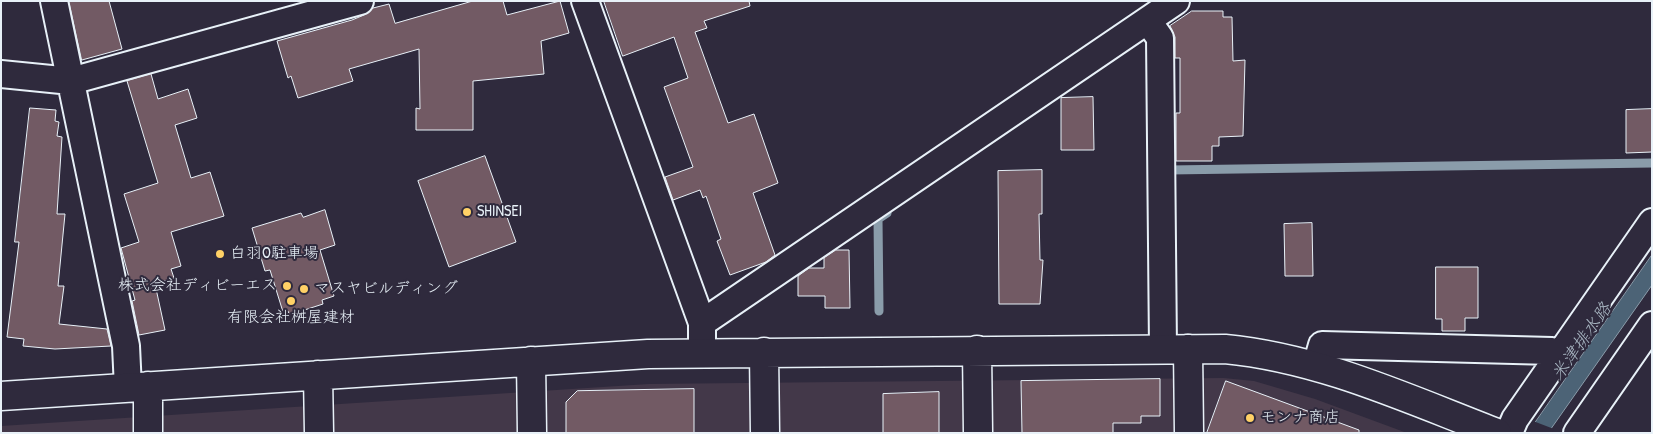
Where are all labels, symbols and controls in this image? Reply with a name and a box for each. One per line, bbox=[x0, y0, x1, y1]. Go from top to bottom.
place label: SHINSEI bbox=[477, 202, 522, 222]
marker: SHINSEI bbox=[461, 206, 473, 218]
place label: 白羽O駐車場 bbox=[230, 244, 319, 264]
marker: 白羽O駐車場 bbox=[214, 248, 226, 260]
place label: 株式会社ディビーエス bbox=[118, 276, 277, 296]
place label: マスヤビルディング bbox=[314, 279, 458, 299]
marker: 株式会社ディビーエス bbox=[281, 280, 293, 292]
marker: マスヤビルディング bbox=[298, 283, 310, 295]
marker: 有限会社桝屋建材 bbox=[285, 295, 297, 307]
water label: 米津排水路 bbox=[1547, 299, 1617, 385]
place label: 有限会社桝屋建材 bbox=[227, 308, 355, 328]
place label: モンナ商店 bbox=[1260, 408, 1340, 428]
marker: モンナ商店 bbox=[1244, 412, 1256, 424]

